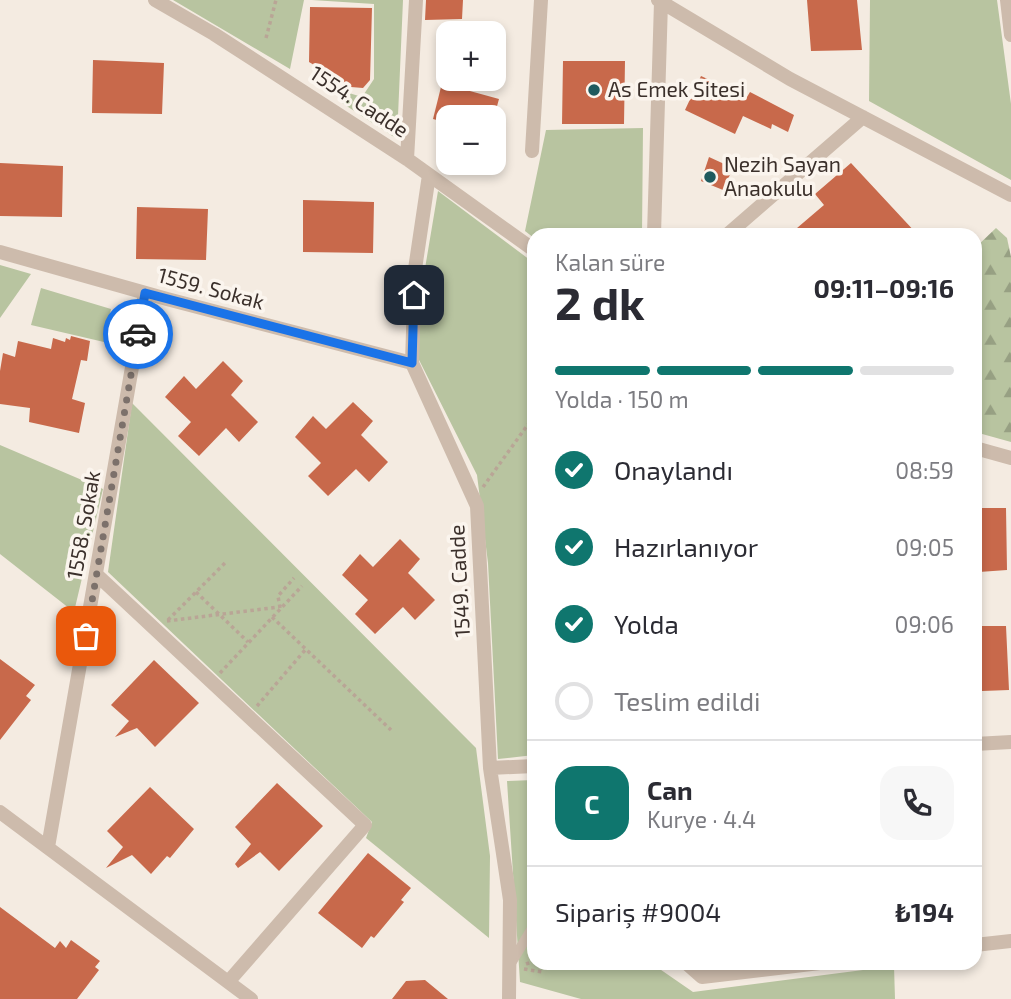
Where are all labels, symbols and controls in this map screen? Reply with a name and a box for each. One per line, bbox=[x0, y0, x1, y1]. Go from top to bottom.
map controls bbox=[436, 21, 506, 175]
button: + bbox=[436, 21, 506, 91]
street label: 1554. Cadde bbox=[306, 60, 414, 142]
place label: As Emek Sitesi bbox=[608, 76, 745, 101]
marker: As Emek Sitesi bbox=[586, 82, 602, 98]
button: − bbox=[436, 105, 506, 175]
place label: Nezih Sayan Anaokulu bbox=[724, 151, 841, 200]
marker: Nezih Sayan Anaokulu bbox=[702, 169, 718, 185]
text: Kalan süre bbox=[555, 248, 665, 276]
street label: 1559. Sokak bbox=[156, 261, 268, 314]
pin bbox=[384, 265, 444, 325]
text: 09:11–09:16 bbox=[814, 272, 954, 303]
text: 2 dk bbox=[555, 274, 645, 329]
icon: home bbox=[395, 276, 433, 314]
courier bbox=[103, 299, 173, 369]
icon: car bbox=[119, 315, 157, 353]
text: Yolda · 150 m bbox=[555, 385, 689, 413]
icon: check bbox=[555, 451, 593, 489]
text: Onaylandı bbox=[614, 454, 733, 485]
text: 08:59 bbox=[895, 456, 954, 484]
street label: 1558. Sokak bbox=[61, 468, 104, 581]
street label: 1549. Cadde bbox=[443, 524, 474, 638]
icon: check bbox=[555, 528, 593, 566]
text: Hazırlanıyor bbox=[614, 531, 758, 562]
text: 09:05 bbox=[895, 533, 954, 561]
icon: check bbox=[555, 605, 593, 643]
pin bbox=[56, 606, 116, 666]
text: Yolda bbox=[614, 608, 679, 639]
text: 09:06 bbox=[895, 610, 954, 638]
icon: bag bbox=[67, 617, 105, 655]
text: Teslim edildi bbox=[614, 685, 761, 716]
button: phone bbox=[880, 766, 954, 840]
text: Can bbox=[647, 774, 693, 805]
text: C bbox=[584, 788, 600, 819]
text: Kurye · 4.4 bbox=[647, 805, 756, 833]
text: Sipariş #9004 bbox=[555, 896, 721, 927]
text: ₺194 bbox=[895, 896, 954, 927]

